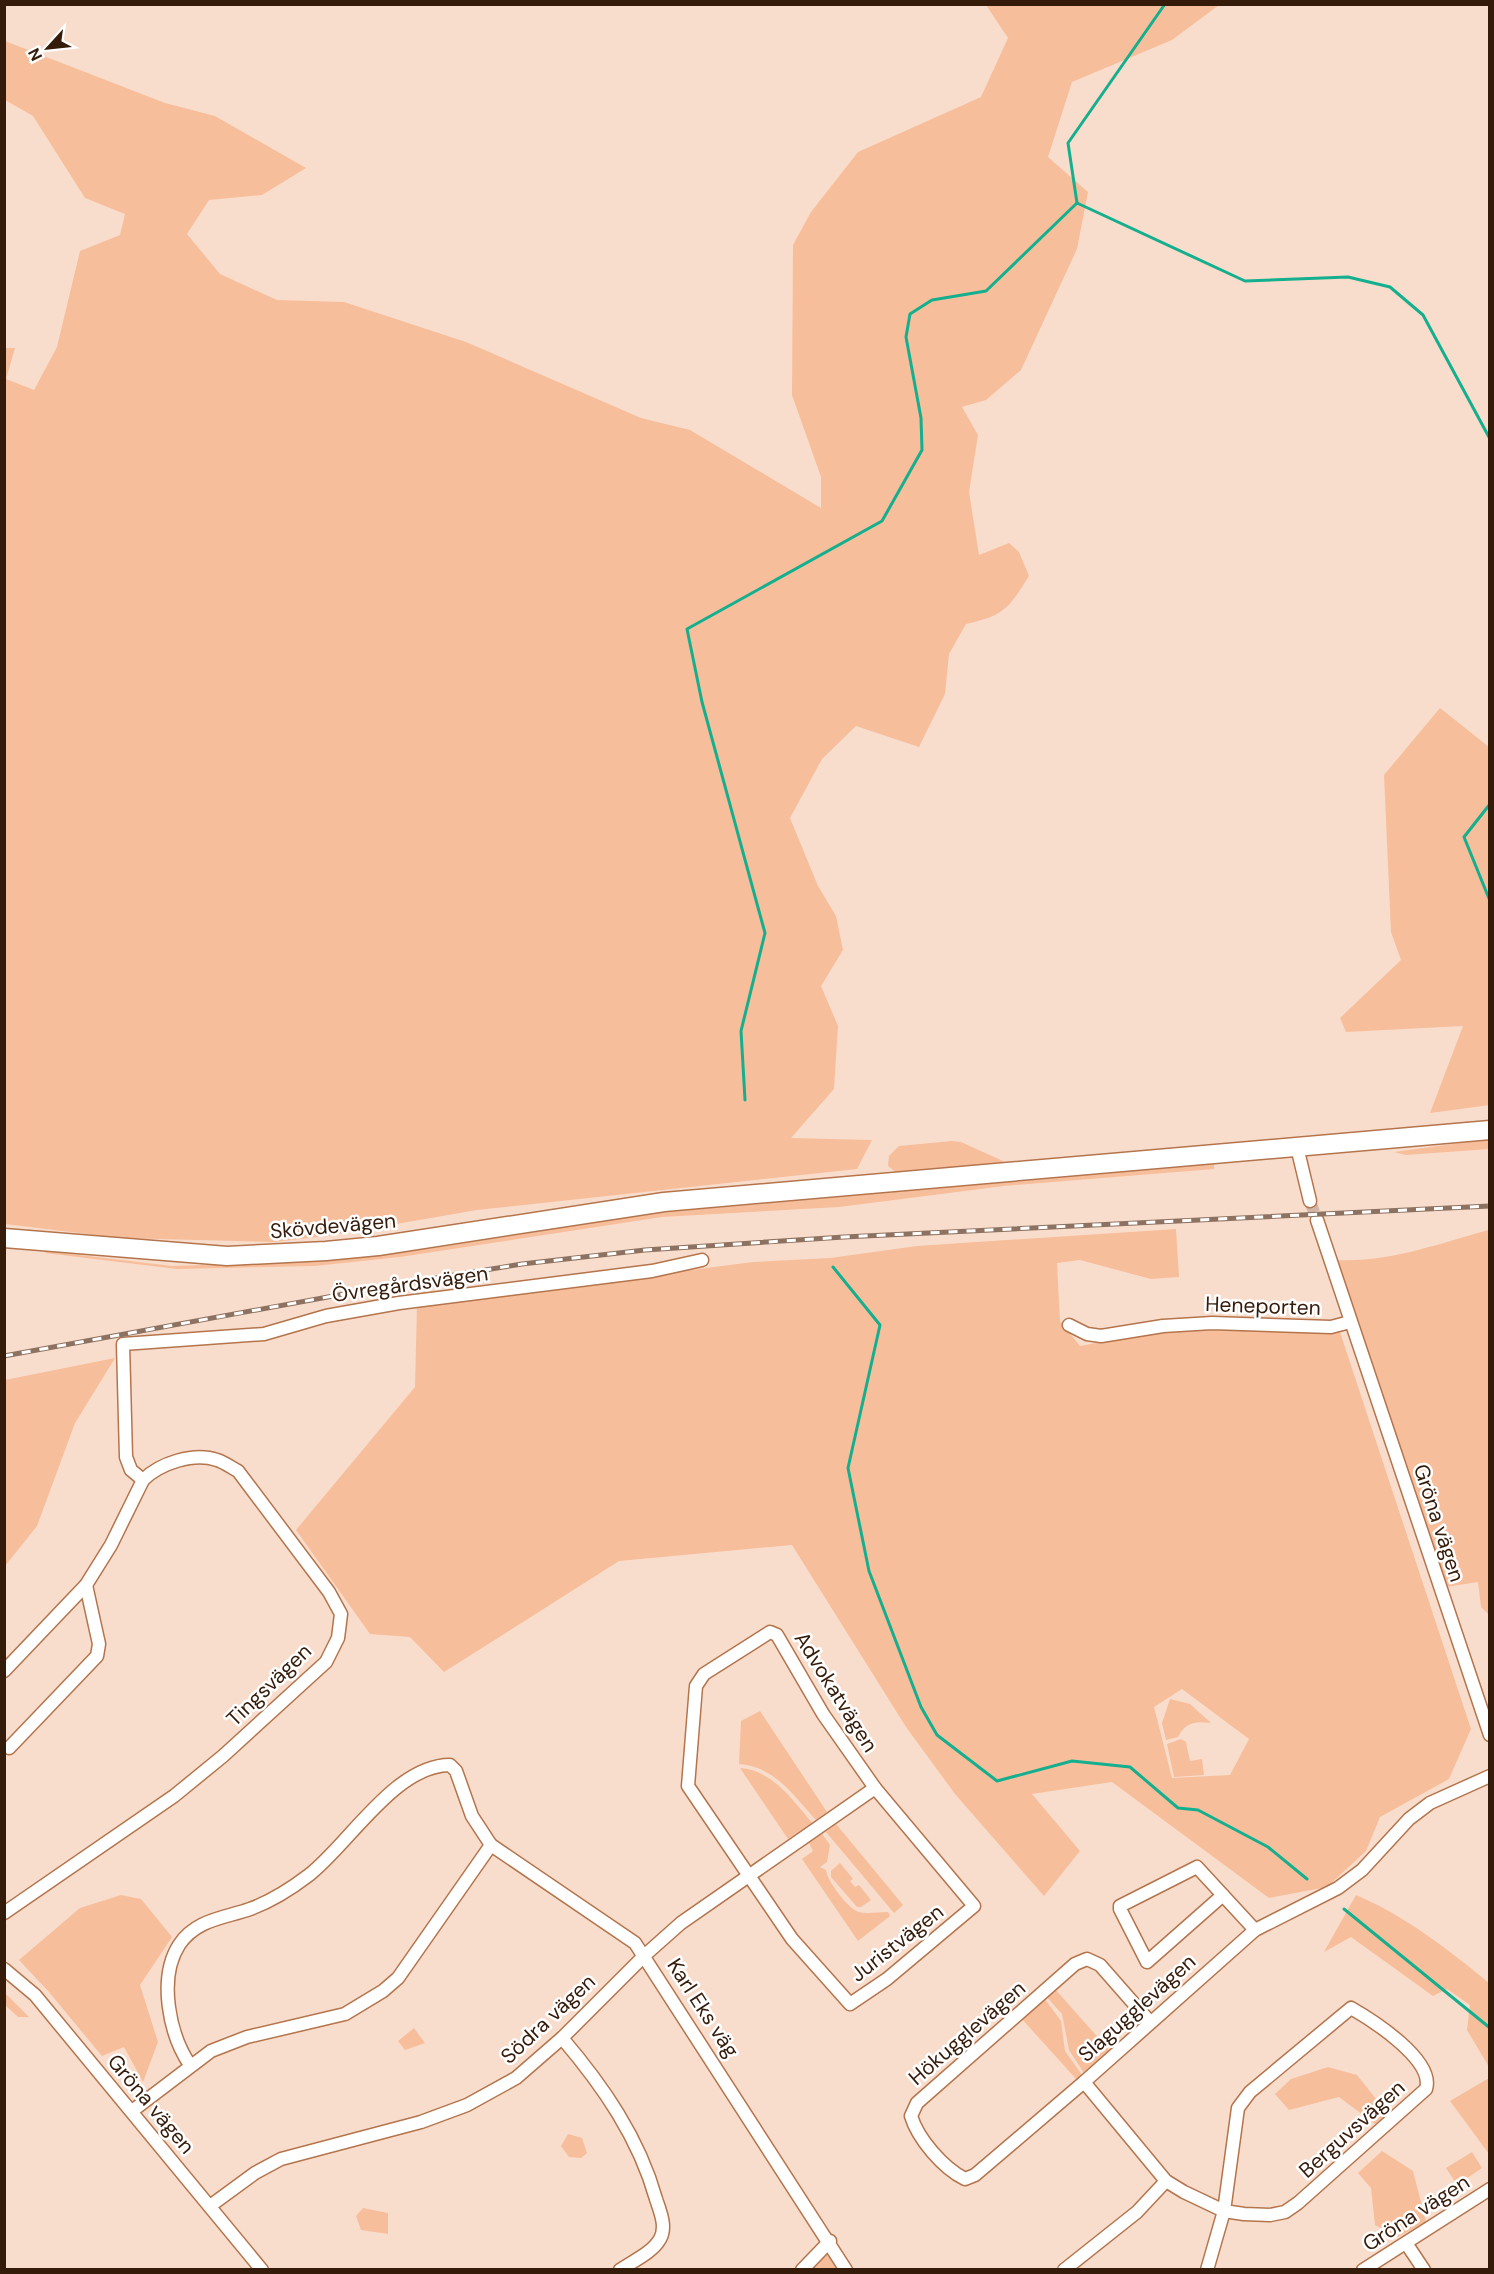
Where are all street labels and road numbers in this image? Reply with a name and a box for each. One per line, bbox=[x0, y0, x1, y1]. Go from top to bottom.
street label: Skövdevägen bbox=[269, 1207, 397, 1245]
street label: Övregårdsvägen bbox=[330, 1259, 490, 1309]
street label: Heneporten bbox=[1205, 1290, 1321, 1322]
street label: Gröna vägen bbox=[1407, 1461, 1471, 1585]
street label: Advokatvägen bbox=[788, 1627, 884, 1757]
street label: Tingsvägen bbox=[220, 1637, 318, 1733]
street label: Juristvägen bbox=[845, 1898, 949, 1988]
street label: Slagugglevägen bbox=[1072, 1948, 1202, 2068]
street label: Karl Eks väg bbox=[661, 1953, 746, 2063]
street label: Södra vägen bbox=[495, 1968, 601, 2070]
street label: Hökugglevägen bbox=[903, 1974, 1031, 2092]
street label: Gröna vägen bbox=[101, 2048, 201, 2160]
street label: Berguvsvägen bbox=[1293, 2074, 1411, 2184]
street label: Gröna vägen bbox=[1357, 2168, 1475, 2258]

